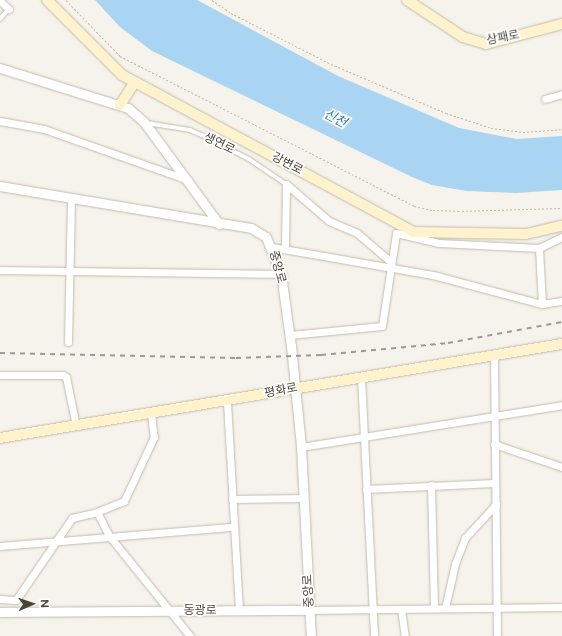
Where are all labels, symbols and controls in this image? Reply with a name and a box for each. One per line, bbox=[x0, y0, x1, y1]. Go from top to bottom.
street label: 상패로 bbox=[485, 28, 521, 48]
water label: 신천 bbox=[321, 106, 349, 132]
street label: 생연로 bbox=[201, 130, 237, 158]
street label: 강변로 bbox=[269, 150, 305, 178]
street label: 중앙로 bbox=[266, 249, 288, 285]
street label: 평화로 bbox=[263, 381, 299, 401]
street label: 중앙로 bbox=[301, 574, 317, 608]
north arrow bbox=[12, 584, 52, 624]
text: N bbox=[38, 599, 51, 608]
street label: 동광로 bbox=[183, 604, 217, 618]

